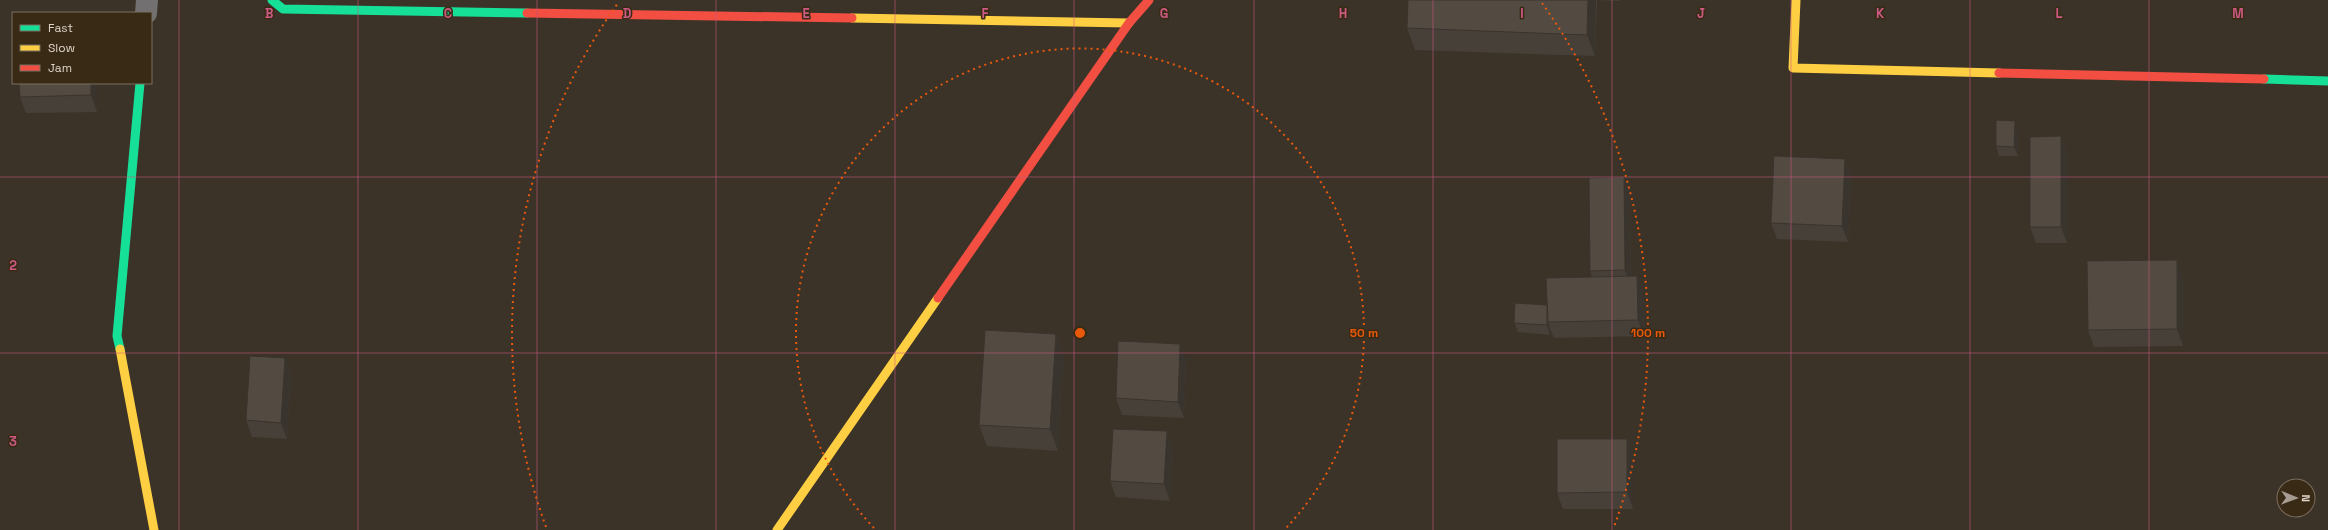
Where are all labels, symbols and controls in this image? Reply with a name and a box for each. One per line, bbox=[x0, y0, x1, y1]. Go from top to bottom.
text: B bbox=[265, 5, 274, 22]
text: C bbox=[444, 5, 452, 22]
text: D bbox=[623, 5, 632, 22]
text: E bbox=[802, 5, 810, 22]
text: F bbox=[982, 5, 989, 22]
text: G bbox=[1160, 5, 1168, 22]
text: H bbox=[1339, 5, 1347, 22]
text: I bbox=[1520, 5, 1524, 22]
text: J bbox=[1697, 5, 1705, 22]
text: K bbox=[1876, 5, 1885, 22]
text: L bbox=[2055, 5, 2063, 22]
text: M bbox=[2232, 5, 2244, 22]
legend bbox=[12, 12, 152, 84]
text: Fast bbox=[48, 20, 73, 36]
text: Slow bbox=[48, 40, 75, 56]
text: Jam bbox=[48, 60, 72, 76]
text: 2 bbox=[9, 257, 17, 274]
text: 50 m bbox=[1350, 325, 1378, 341]
text: 100 m bbox=[1631, 325, 1665, 341]
centre of rings bbox=[1073, 326, 1087, 340]
text: 3 bbox=[9, 433, 17, 450]
north arrow bbox=[2276, 478, 2316, 518]
text: N bbox=[2299, 494, 2313, 502]

